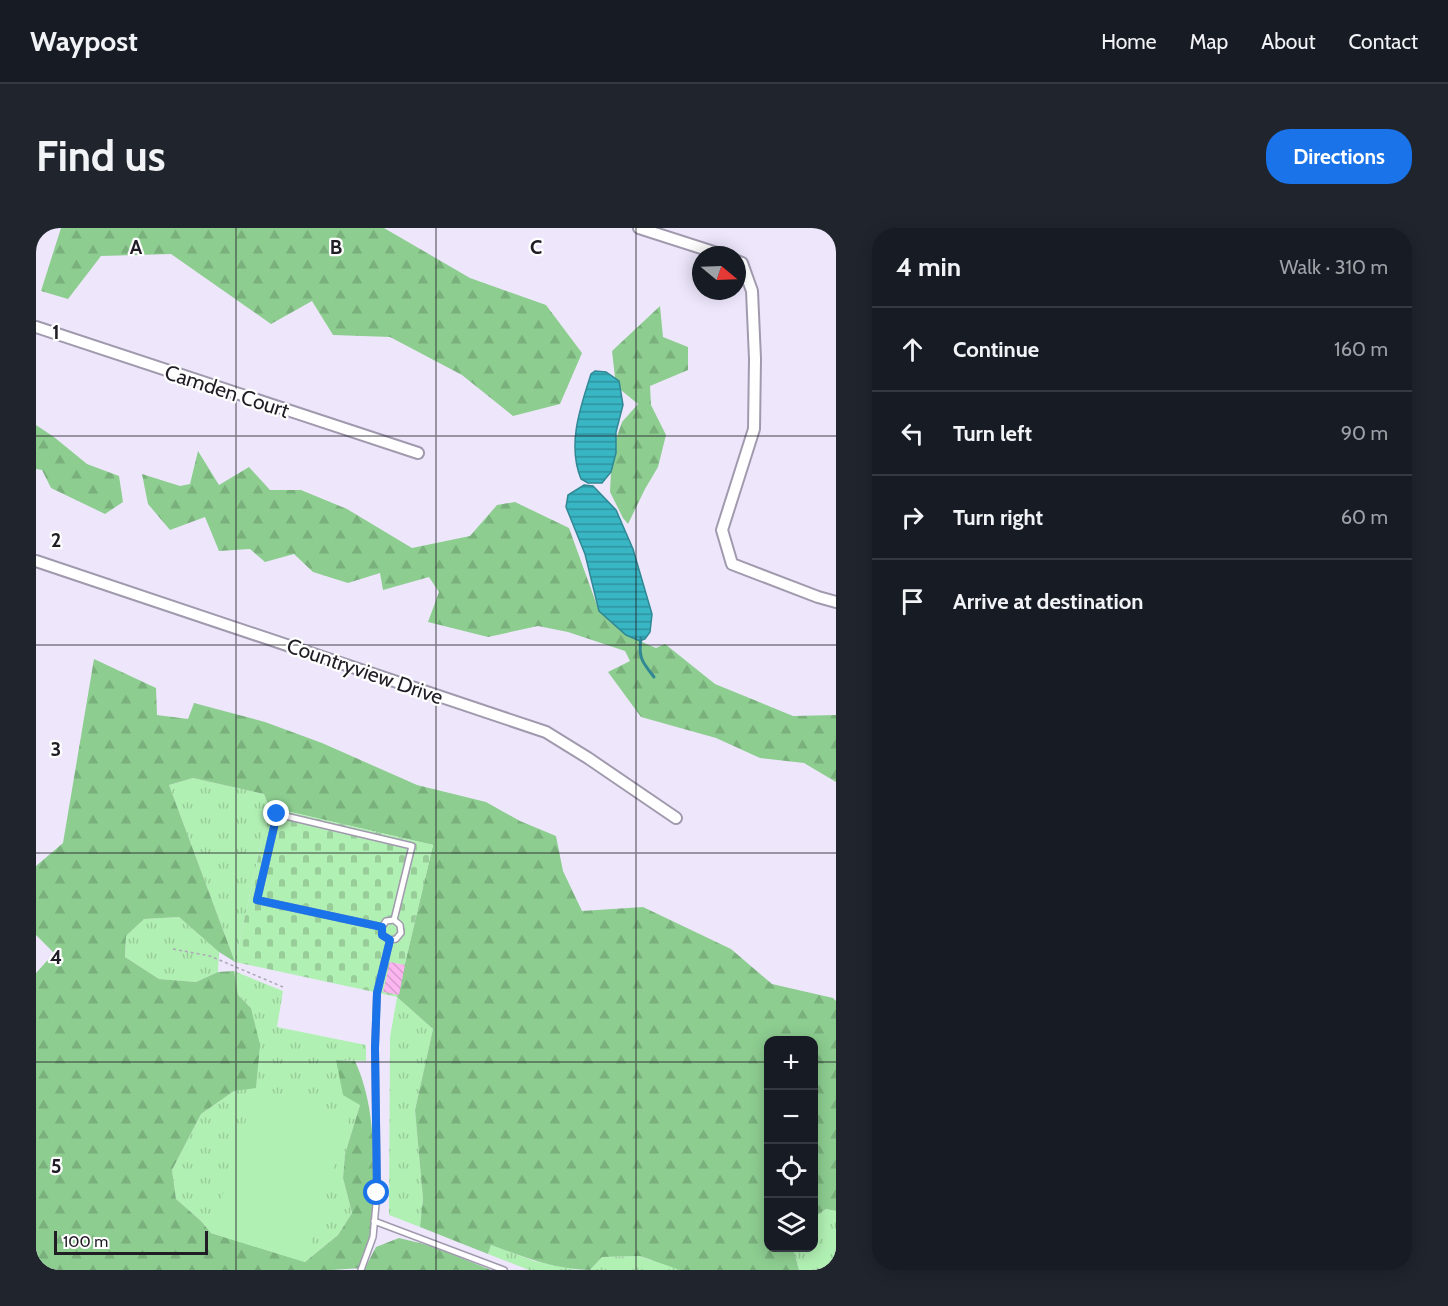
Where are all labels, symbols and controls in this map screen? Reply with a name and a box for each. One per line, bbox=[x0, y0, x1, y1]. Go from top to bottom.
text: Waypost bbox=[30, 24, 138, 58]
text: Home bbox=[1101, 29, 1157, 54]
text: Map bbox=[1190, 29, 1228, 54]
text: About bbox=[1261, 29, 1315, 54]
text: Contact bbox=[1348, 29, 1418, 54]
button: Directions bbox=[1266, 129, 1412, 184]
text: Find us bbox=[36, 130, 165, 182]
text: A bbox=[130, 235, 143, 259]
text: B bbox=[330, 235, 342, 259]
text: C bbox=[530, 235, 542, 259]
north arrow bbox=[692, 246, 746, 300]
text: 4 min bbox=[896, 251, 961, 283]
text: Walk · 310 m bbox=[1280, 255, 1388, 279]
text: 1 bbox=[52, 320, 60, 344]
icon: ahead bbox=[896, 333, 929, 366]
text: Continue bbox=[953, 336, 1039, 363]
text: 160 m bbox=[1334, 337, 1388, 361]
street label: Camden Court bbox=[162, 359, 292, 423]
icon: left bbox=[896, 417, 929, 450]
text: Turn left bbox=[953, 420, 1032, 447]
text: 90 m bbox=[1341, 421, 1388, 445]
icon: right bbox=[896, 501, 929, 534]
text: Turn right bbox=[953, 504, 1043, 531]
text: 60 m bbox=[1341, 505, 1388, 529]
text: 2 bbox=[51, 528, 61, 552]
icon: arrive bbox=[896, 585, 929, 618]
text: Arrive at destination bbox=[953, 588, 1143, 615]
street label: Countryview Drive bbox=[284, 633, 447, 710]
text: 3 bbox=[51, 737, 61, 761]
route end bbox=[263, 800, 289, 826]
text: 4 bbox=[50, 945, 62, 969]
map controls bbox=[764, 1036, 818, 1252]
button: + bbox=[764, 1036, 818, 1090]
button: − bbox=[764, 1090, 818, 1144]
button: locate bbox=[764, 1144, 818, 1198]
text: 5 bbox=[51, 1154, 61, 1178]
route start bbox=[363, 1179, 389, 1205]
button: layers bbox=[764, 1198, 818, 1252]
scale bar bbox=[54, 1228, 208, 1256]
text: 100 m bbox=[63, 1232, 108, 1251]

